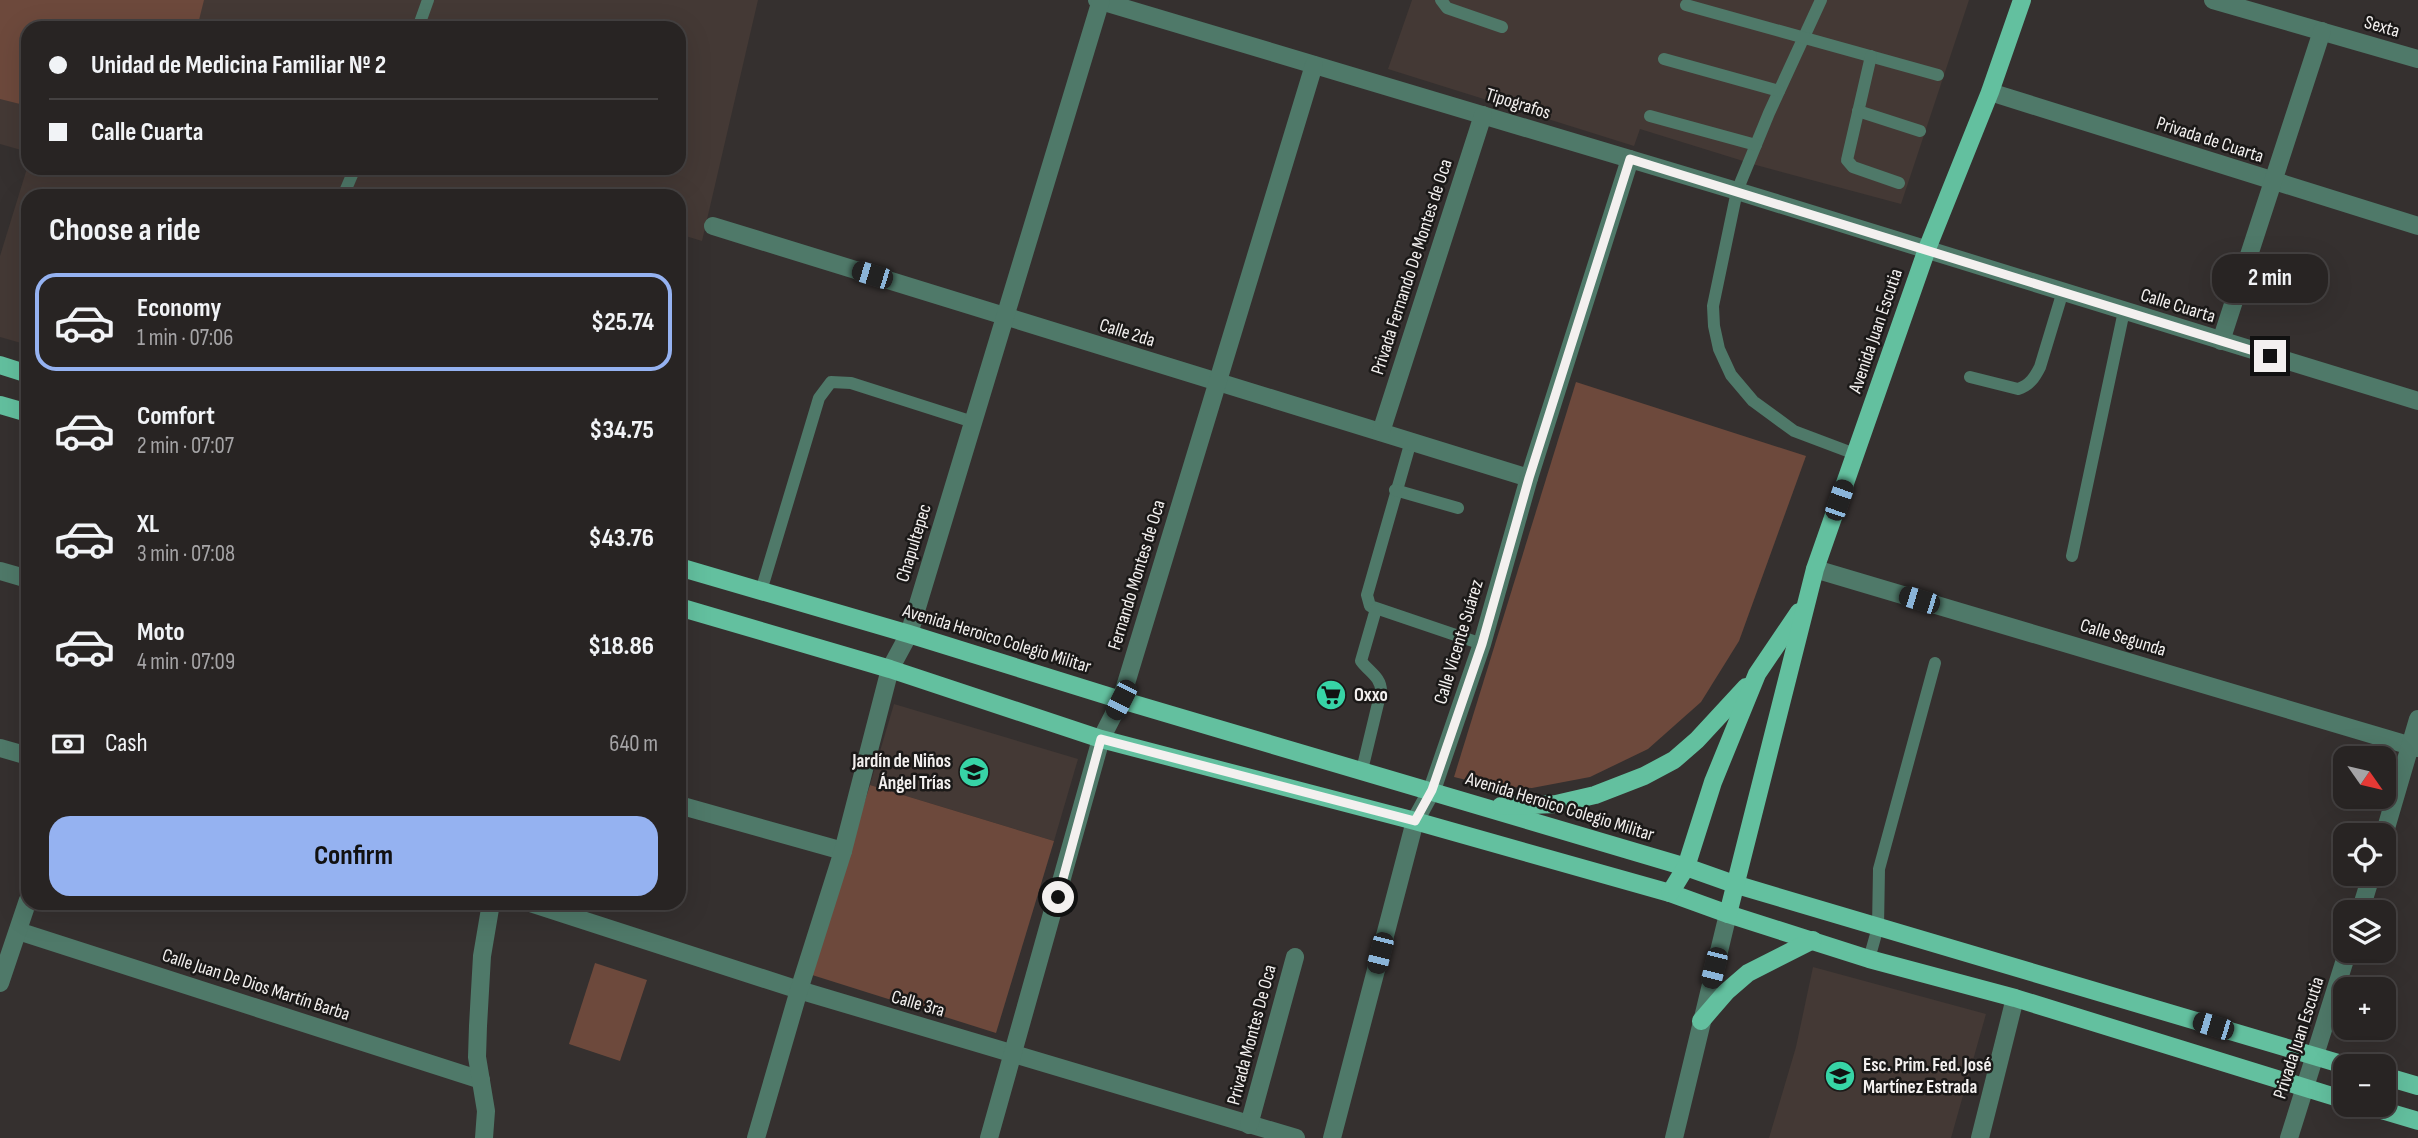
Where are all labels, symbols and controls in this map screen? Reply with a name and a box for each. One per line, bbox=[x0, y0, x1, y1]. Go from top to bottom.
street label: Sexta bbox=[2362, 11, 2402, 43]
text: Unidad de Medicina Familiar Nº 2 bbox=[91, 50, 386, 81]
street label: Tipografos bbox=[1483, 83, 1553, 125]
street label: Privada de Cuarta bbox=[2154, 112, 2266, 168]
text: Calle Cuarta bbox=[91, 117, 203, 148]
street label: Privada Fernando De Montes de Oca bbox=[1366, 156, 1458, 378]
text: Choose a ride bbox=[49, 211, 201, 250]
callout: 2 min bbox=[2212, 254, 2328, 304]
car bbox=[849, 259, 896, 291]
text: 2 min bbox=[2248, 264, 2292, 292]
street label: Avenida Juan Escutia bbox=[1844, 266, 1908, 397]
street label: Calle Cuarta bbox=[2138, 284, 2218, 328]
icon: car bbox=[53, 291, 116, 354]
text: Economy bbox=[137, 293, 221, 324]
text: $25.74 bbox=[591, 307, 654, 338]
street label: Calle 2da bbox=[1096, 314, 1158, 352]
text: 1 min · 07:06 bbox=[137, 324, 233, 352]
route end bbox=[2254, 340, 2286, 372]
icon: car bbox=[53, 399, 116, 462]
text: Comfort bbox=[137, 401, 215, 432]
text: $34.75 bbox=[589, 415, 654, 446]
text: 2 min · 07:07 bbox=[137, 432, 234, 460]
car bbox=[1823, 477, 1856, 523]
street label: Fernando Montes de Oca bbox=[1103, 497, 1171, 653]
street label: Chapultepec bbox=[891, 501, 937, 585]
icon: car bbox=[53, 507, 116, 570]
text: XL bbox=[137, 509, 159, 540]
text: $43.76 bbox=[588, 523, 654, 554]
text: 3 min · 07:08 bbox=[137, 540, 235, 568]
street label: Calle Vicente Suárez bbox=[1429, 577, 1489, 707]
car bbox=[1896, 584, 1943, 616]
street label: Avenida Heroico Colegio Militar bbox=[899, 599, 1095, 679]
street label: Calle Segunda bbox=[2077, 614, 2169, 662]
icon: car bbox=[53, 615, 116, 678]
text: Moto bbox=[137, 617, 185, 648]
text: $18.86 bbox=[588, 631, 654, 662]
text: 4 min · 07:09 bbox=[137, 648, 235, 676]
car bbox=[1103, 677, 1140, 723]
supermarket icon: Oxxo bbox=[1314, 678, 1348, 712]
place label: Oxxo bbox=[1354, 684, 1388, 707]
icon: cash bbox=[49, 725, 87, 763]
text: Cash bbox=[105, 728, 148, 759]
text: 640 m bbox=[609, 730, 658, 758]
north arrow bbox=[2333, 746, 2396, 808]
map controls bbox=[2333, 746, 2396, 1117]
place label: Jardín de Niños Ángel Trías bbox=[851, 750, 951, 795]
school or university icon: Jardín de Niños Ángel Trías bbox=[957, 755, 991, 789]
street label: Avenida Heroico Colegio Militar bbox=[1462, 767, 1658, 847]
button: Confirm bbox=[49, 816, 658, 896]
button: locate bbox=[2333, 823, 2396, 886]
route start bbox=[1042, 881, 1074, 913]
button: layers bbox=[2333, 900, 2396, 963]
car bbox=[1365, 930, 1396, 976]
street label: Calle Juan De Dios Martín Barba bbox=[159, 944, 353, 1026]
car bbox=[1699, 945, 1730, 991]
street label: Privada Montes De Oca bbox=[1222, 962, 1282, 1108]
street label: Privada Juan Escutia bbox=[2268, 974, 2330, 1102]
button: + bbox=[2333, 977, 2396, 1040]
street label: Calle 3ra bbox=[889, 985, 947, 1023]
car bbox=[2190, 1010, 2237, 1042]
place label: Esc. Prim. Fed. José Martínez Estrada bbox=[1863, 1054, 1992, 1099]
button: − bbox=[2333, 1054, 2396, 1117]
school or university icon: Esc. Prim. Fed. José Martínez Estrada bbox=[1823, 1059, 1857, 1093]

